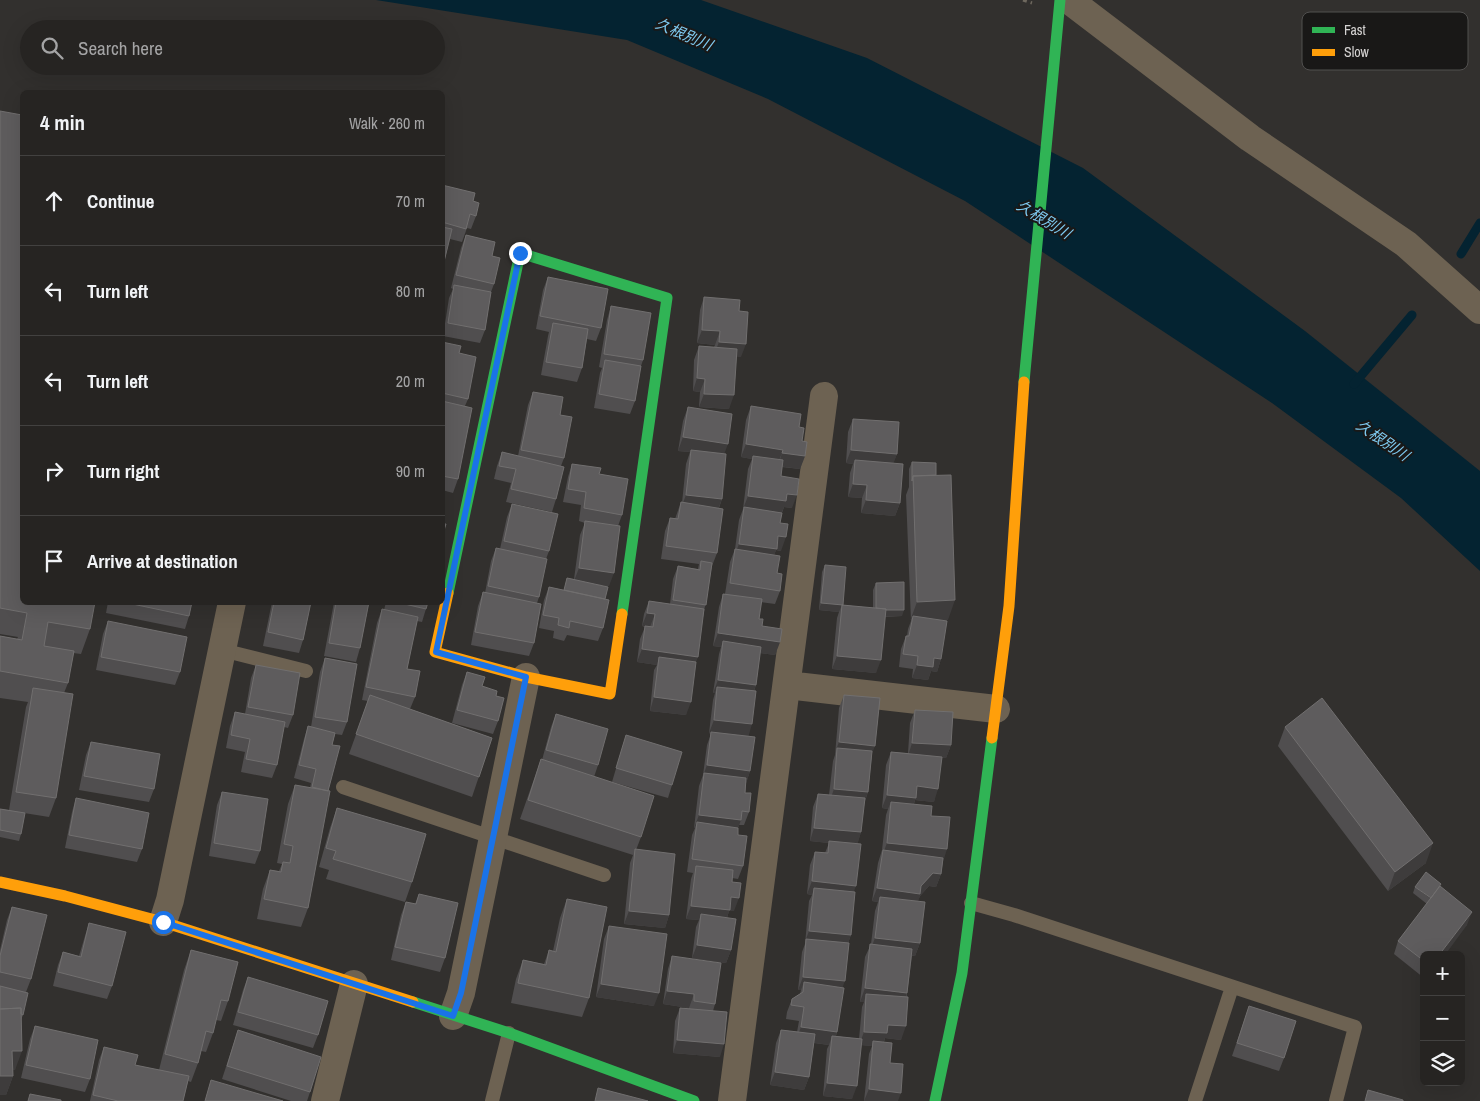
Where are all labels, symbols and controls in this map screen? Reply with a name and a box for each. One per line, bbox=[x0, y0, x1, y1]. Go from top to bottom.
legend bbox=[1302, 12, 1468, 70]
water label: 久根別川 bbox=[652, 13, 718, 56]
search box bbox=[20, 20, 445, 75]
text: Fast bbox=[1344, 21, 1366, 39]
icon: search bbox=[38, 34, 66, 62]
text: Search here bbox=[78, 35, 163, 61]
text: Slow bbox=[1344, 43, 1370, 61]
text: 4 min bbox=[40, 108, 85, 137]
text: Walk · 260 m bbox=[349, 112, 425, 134]
icon: ahead bbox=[40, 187, 68, 215]
text: Continue bbox=[87, 188, 155, 214]
text: 70 m bbox=[396, 190, 425, 212]
water label: 久根別川 bbox=[1013, 195, 1077, 244]
route end bbox=[509, 242, 532, 265]
icon: left bbox=[40, 277, 68, 305]
text: Turn left bbox=[87, 278, 148, 304]
text: 80 m bbox=[396, 280, 425, 302]
icon: left bbox=[40, 367, 68, 395]
text: Turn left bbox=[87, 368, 148, 394]
text: 20 m bbox=[396, 370, 425, 392]
water label: 久根別川 bbox=[1352, 415, 1415, 467]
icon: right bbox=[40, 457, 68, 485]
text: Turn right bbox=[87, 458, 159, 484]
text: 90 m bbox=[396, 460, 425, 482]
icon: arrive bbox=[40, 547, 68, 575]
text: Arrive at destination bbox=[87, 548, 238, 574]
route start bbox=[152, 911, 175, 934]
map controls bbox=[1420, 951, 1465, 1086]
button: + bbox=[1420, 951, 1465, 996]
button: − bbox=[1420, 996, 1465, 1041]
button: layers bbox=[1420, 1041, 1465, 1086]

